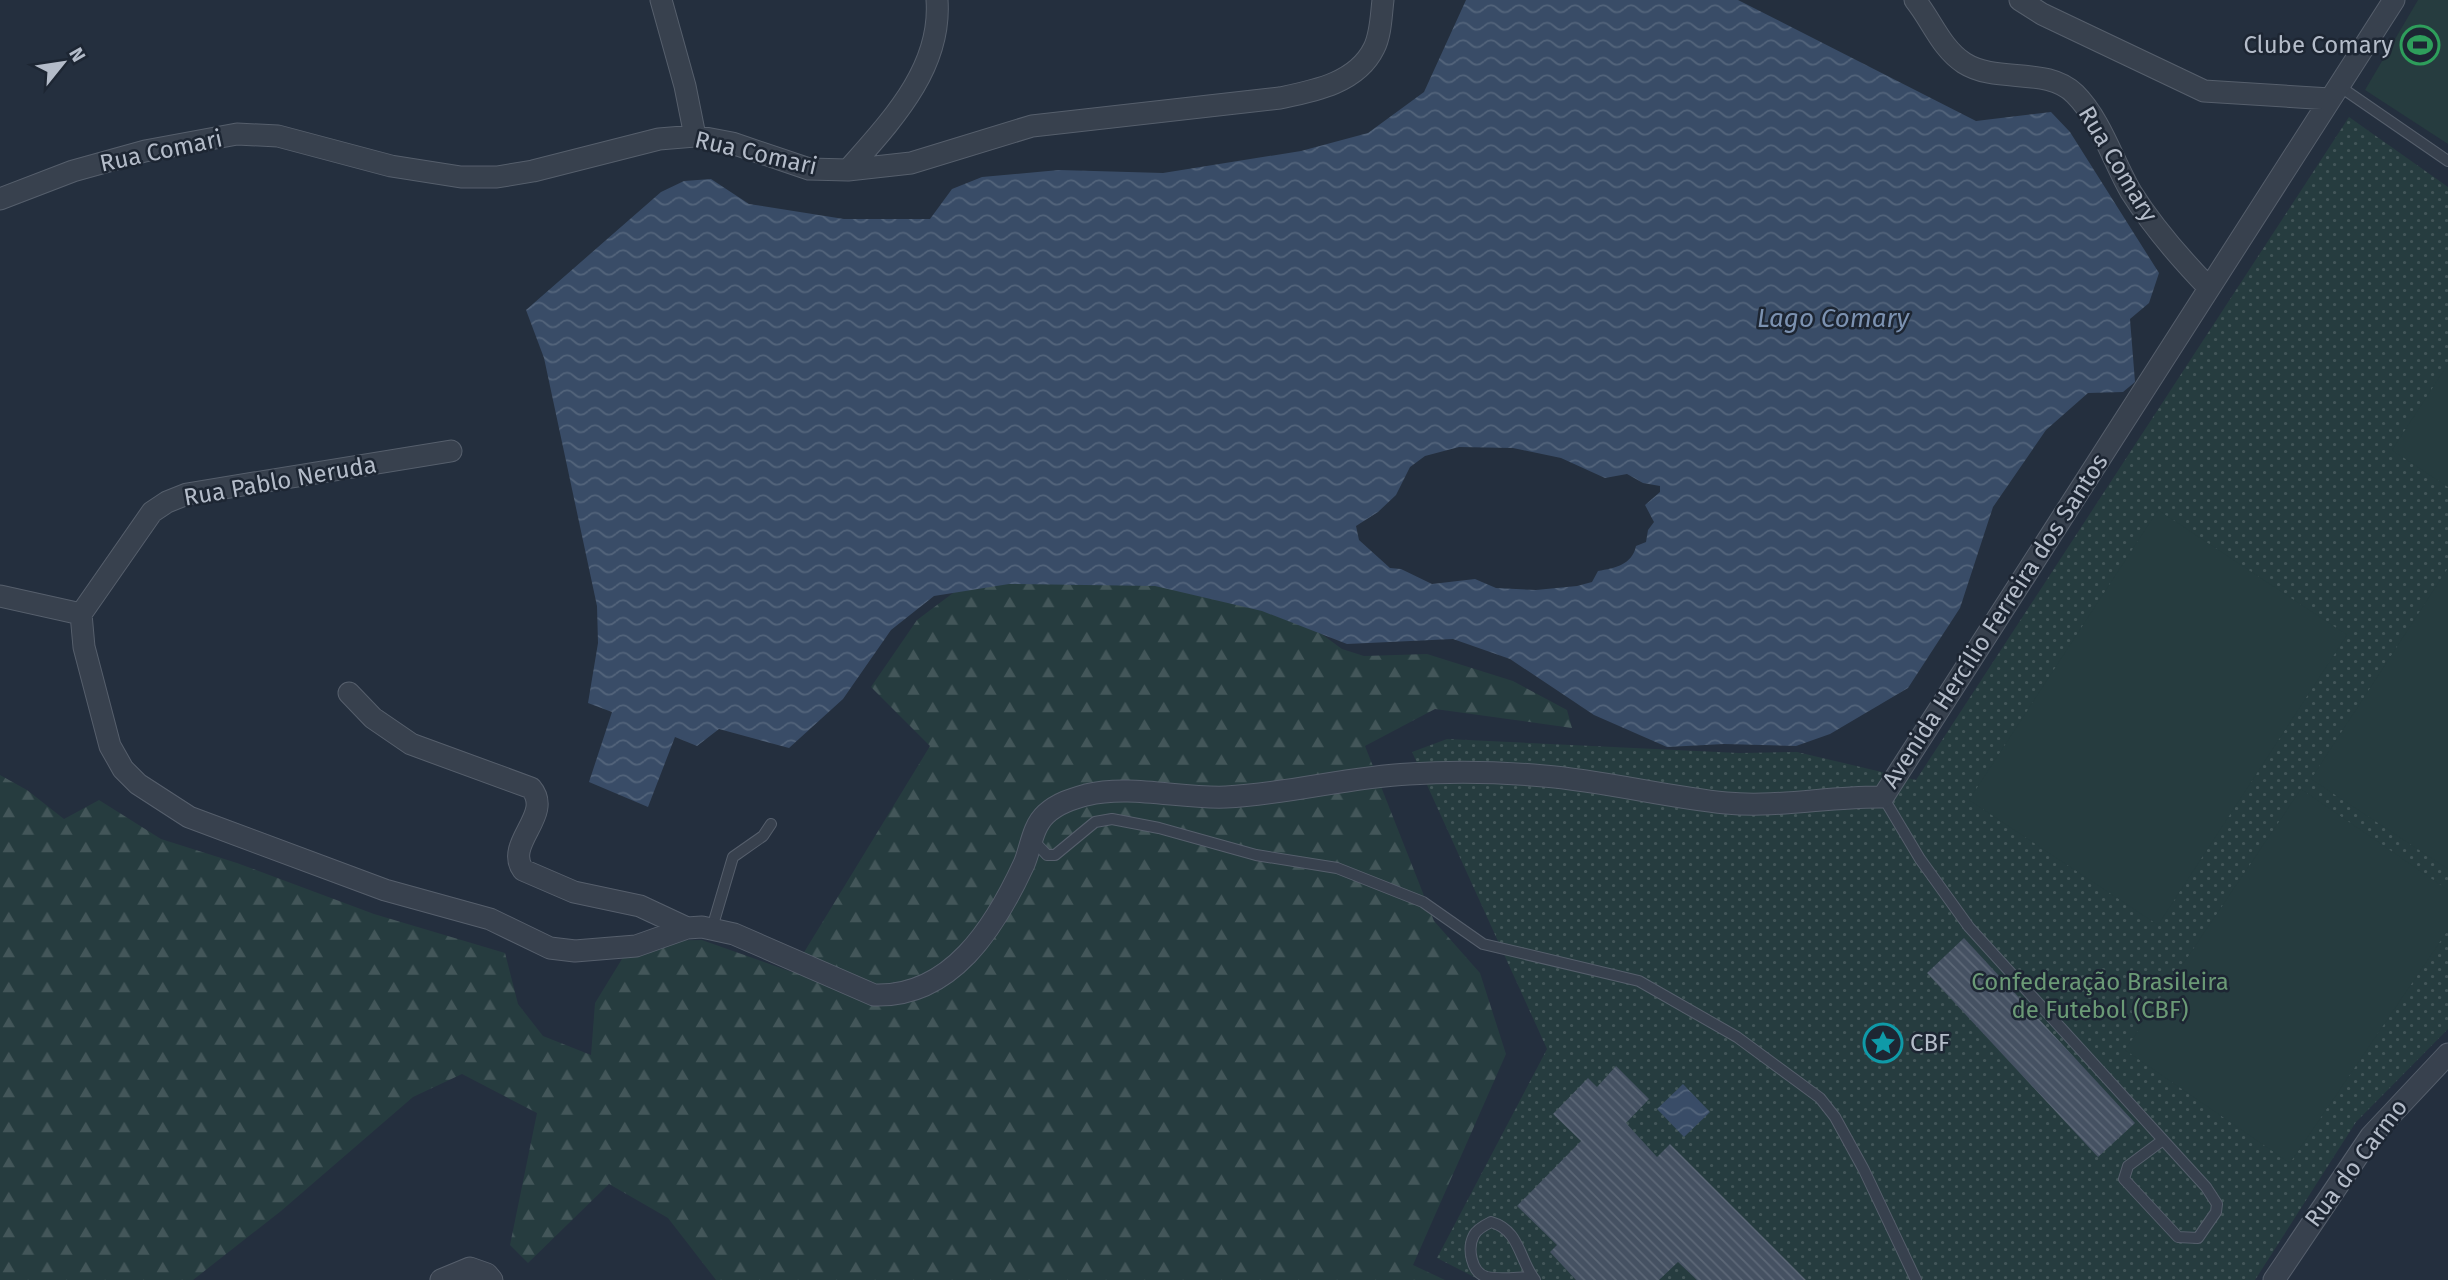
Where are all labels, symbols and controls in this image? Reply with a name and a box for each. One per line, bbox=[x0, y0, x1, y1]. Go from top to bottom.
sports icon: Clube Comary bbox=[2399, 24, 2441, 66]
north arrow bbox=[28, 28, 98, 98]
place label: Clube Comary bbox=[2243, 31, 2393, 59]
text: N bbox=[64, 44, 90, 66]
street label: Rua Comary bbox=[2073, 101, 2163, 227]
street label: Rua Comari bbox=[97, 124, 225, 178]
street label: Rua Comari bbox=[692, 125, 820, 181]
water label: Lago Comary bbox=[1757, 303, 1910, 334]
street label: Avenida Hercílio Ferreira dos Santos bbox=[1876, 449, 2114, 793]
street label: Rua Pablo Neruda bbox=[181, 450, 379, 512]
park label: Confederação Brasileira de Futebol (CBF) bbox=[1971, 968, 2229, 1024]
place icon: CBF bbox=[1862, 1022, 1904, 1064]
place label: CBF bbox=[1910, 1029, 1950, 1057]
street label: Rua do Carmo bbox=[2299, 1094, 2413, 1232]

